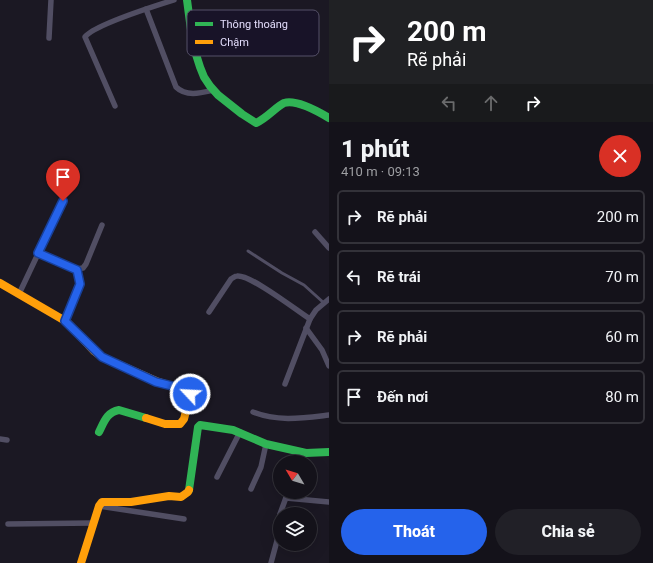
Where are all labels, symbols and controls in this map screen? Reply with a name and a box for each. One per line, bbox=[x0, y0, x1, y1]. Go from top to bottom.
legend bbox=[187, 10, 319, 56]
text: 200 m bbox=[407, 15, 486, 48]
icon: right bbox=[341, 16, 393, 68]
text: Thông thoáng bbox=[220, 18, 288, 31]
text: Chậm bbox=[220, 36, 249, 49]
text: Rẽ phải bbox=[407, 49, 466, 70]
icon: left bbox=[438, 92, 460, 114]
icon: ahead bbox=[480, 92, 502, 114]
icon: right bbox=[522, 92, 544, 114]
text: 1 phút bbox=[341, 135, 410, 163]
button: close bbox=[599, 135, 641, 177]
pin bbox=[46, 160, 80, 201]
text: 410 m · 09:13 bbox=[341, 164, 420, 179]
icon: arrive bbox=[52, 166, 74, 188]
icon: right bbox=[343, 206, 365, 228]
text: Rẽ phải bbox=[377, 208, 427, 226]
text: 200 m bbox=[597, 208, 639, 226]
icon: left bbox=[343, 266, 365, 288]
text: Rẽ trái bbox=[377, 268, 421, 286]
text: 70 m bbox=[605, 268, 639, 286]
icon: right bbox=[343, 326, 365, 348]
text: Rẽ phải bbox=[377, 328, 427, 346]
text: 60 m bbox=[605, 328, 639, 346]
position arrow bbox=[169, 373, 211, 415]
icon: arrive bbox=[343, 386, 365, 408]
text: Đến nơi bbox=[377, 388, 428, 406]
text: 80 m bbox=[605, 388, 639, 406]
north arrow bbox=[273, 455, 317, 499]
map controls bbox=[273, 455, 317, 551]
button: layers bbox=[273, 507, 317, 551]
button: Thoát bbox=[341, 509, 487, 555]
button: Chia sẻ bbox=[495, 509, 641, 555]

